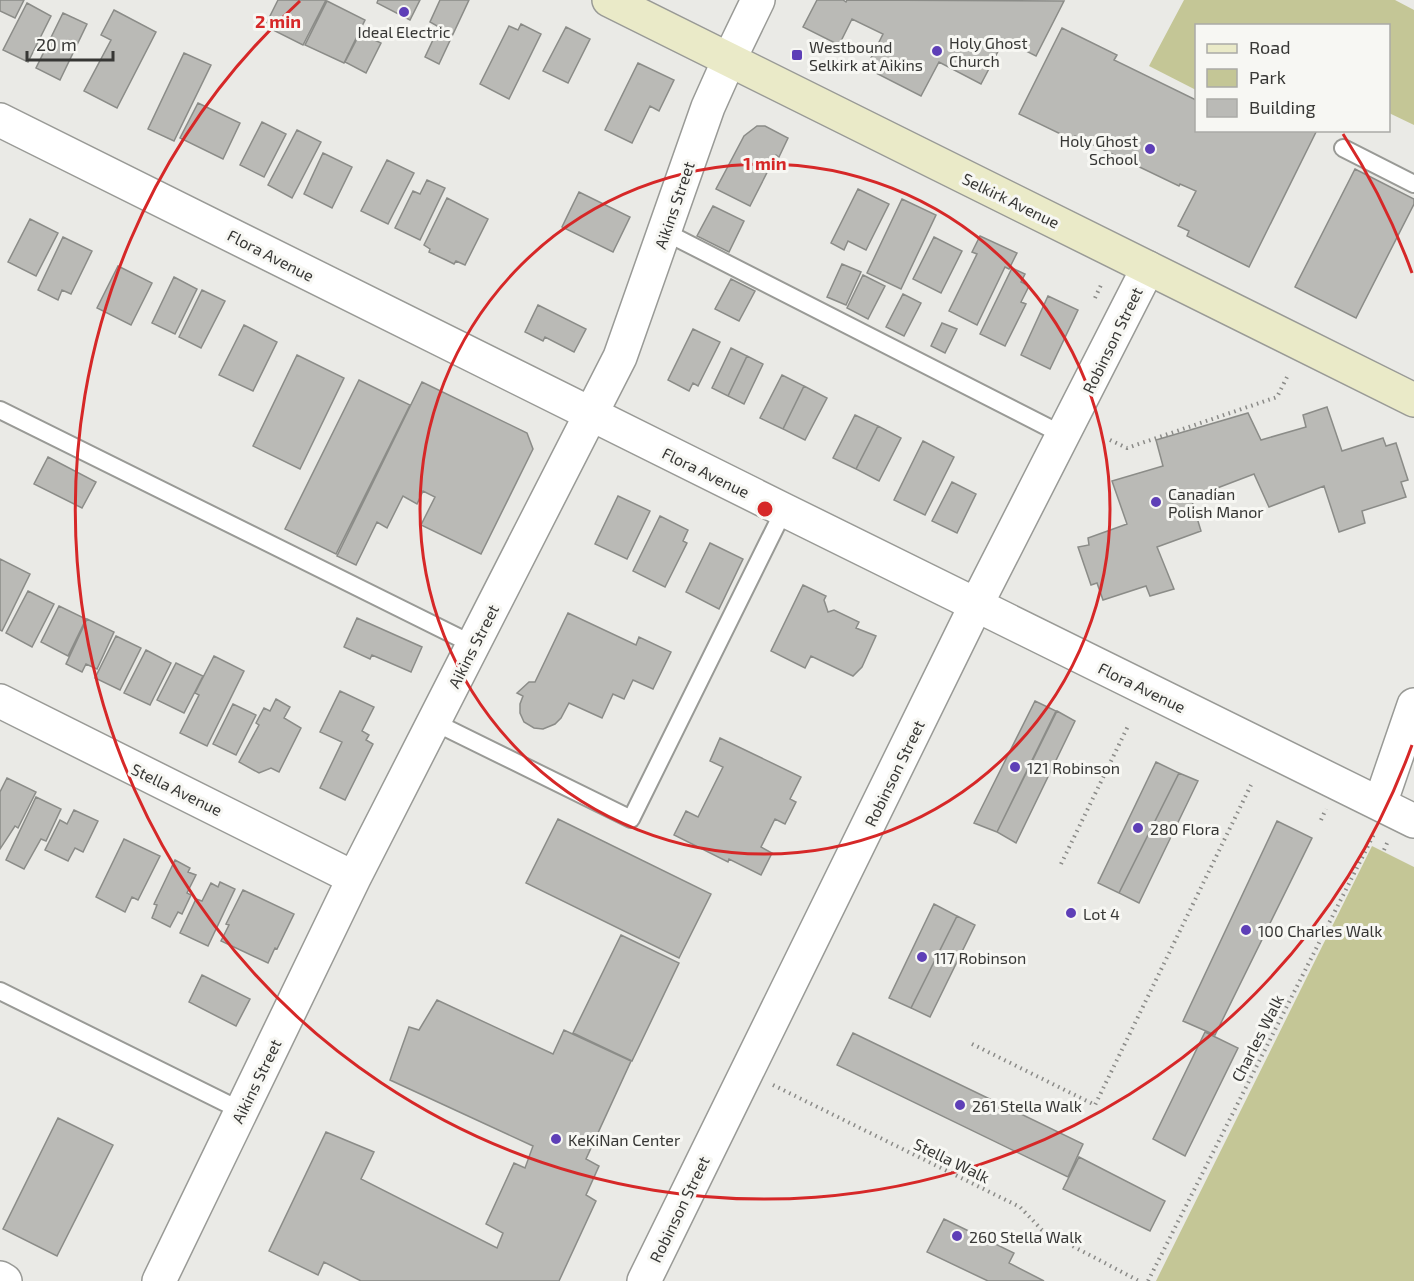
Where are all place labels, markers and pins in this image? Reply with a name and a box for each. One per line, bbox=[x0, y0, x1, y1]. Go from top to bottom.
marker: Ideal Electric bbox=[397, 5, 411, 19]
place label: Ideal Electric bbox=[357, 22, 451, 41]
place label: Holy Ghost Church bbox=[949, 33, 1028, 70]
place label: Westbound Selkirk at Aikins bbox=[809, 37, 923, 74]
marker: Holy Ghost Church bbox=[930, 44, 944, 58]
marker: Westbound Selkirk at Aikins bbox=[790, 48, 804, 62]
place label: Holy Ghost School bbox=[1059, 131, 1138, 168]
marker: Holy Ghost School bbox=[1143, 142, 1157, 156]
place label: Canadian Polish Manor bbox=[1168, 484, 1264, 521]
marker: Canadian Polish Manor bbox=[1149, 495, 1163, 509]
centre of rings bbox=[755, 499, 775, 519]
place label: 121 Robinson bbox=[1027, 758, 1120, 777]
marker: 121 Robinson bbox=[1008, 760, 1022, 774]
place label: 280 Flora bbox=[1150, 819, 1220, 838]
marker: 280 Flora bbox=[1131, 821, 1145, 835]
place label: Lot 4 bbox=[1083, 904, 1120, 923]
marker: Lot 4 bbox=[1064, 906, 1078, 920]
place label: 100 Charles Walk bbox=[1258, 921, 1382, 940]
marker: 100 Charles Walk bbox=[1239, 923, 1253, 937]
place label: 117 Robinson bbox=[934, 948, 1026, 967]
marker: 117 Robinson bbox=[915, 950, 929, 964]
place label: 261 Stella Walk bbox=[972, 1096, 1082, 1115]
marker: 261 Stella Walk bbox=[953, 1098, 967, 1112]
place label: KeKiNan Center bbox=[568, 1130, 681, 1149]
marker: KeKiNan Center bbox=[549, 1132, 563, 1146]
place label: 260 Stella Walk bbox=[969, 1227, 1082, 1246]
marker: 260 Stella Walk bbox=[950, 1229, 964, 1243]

